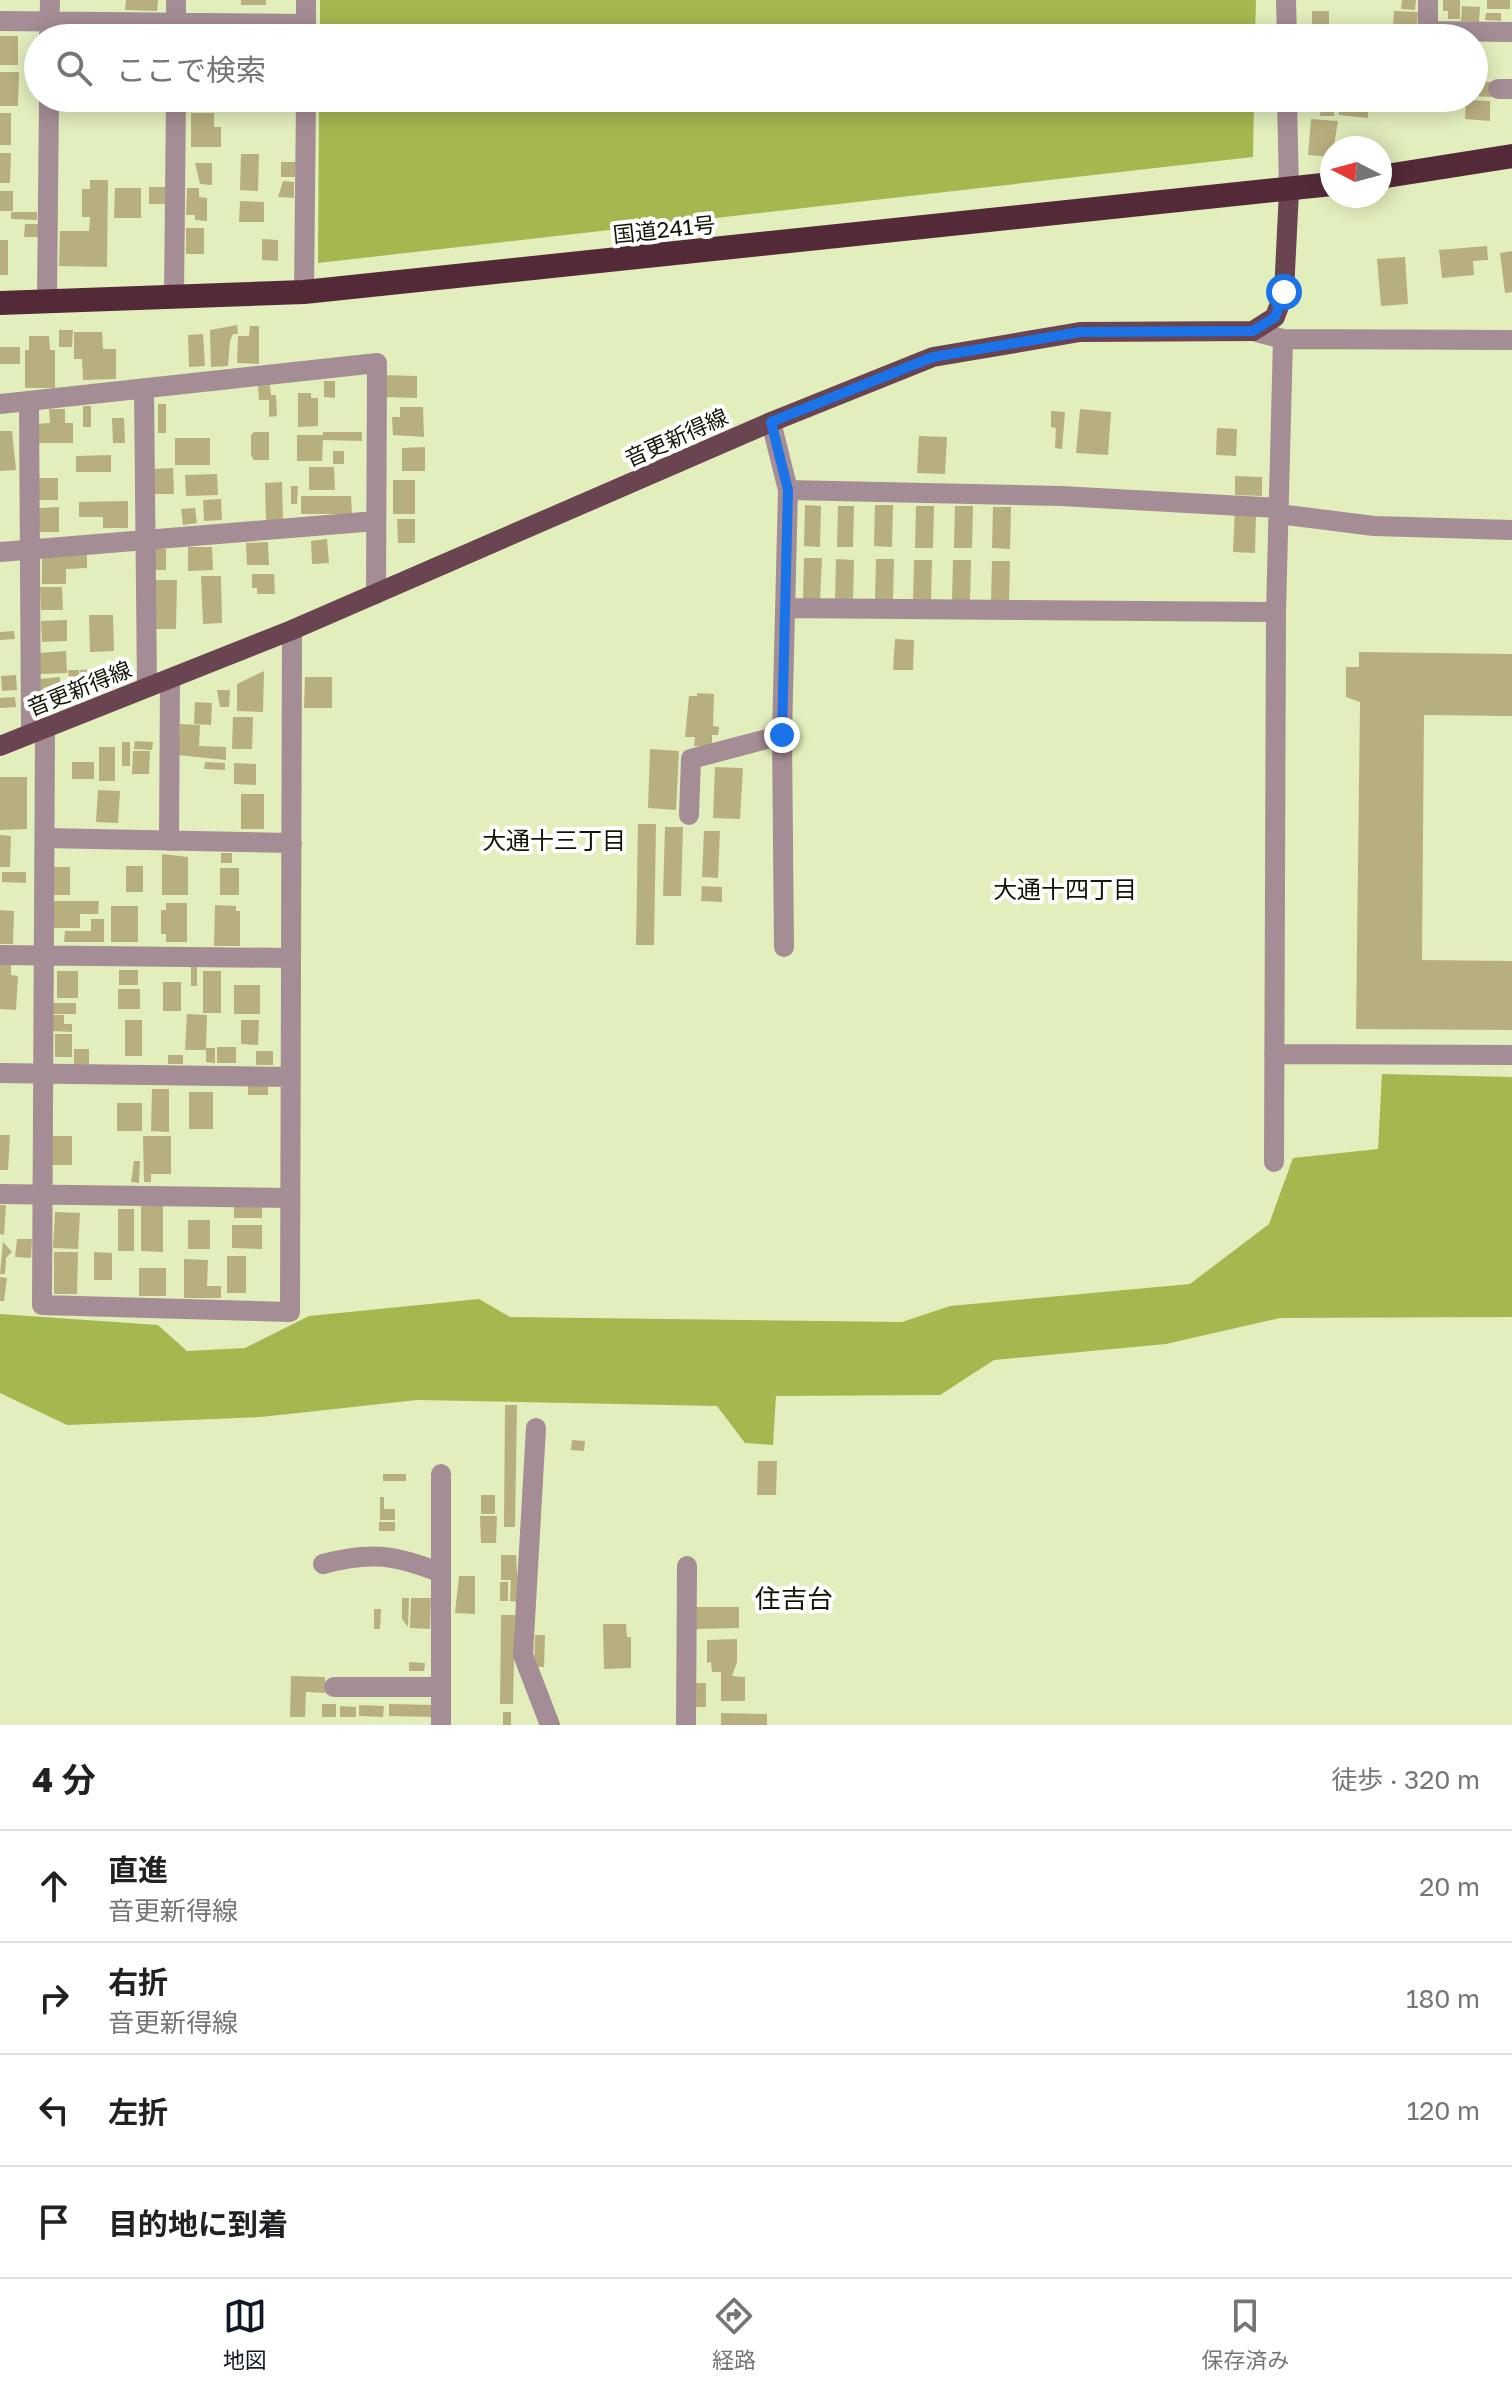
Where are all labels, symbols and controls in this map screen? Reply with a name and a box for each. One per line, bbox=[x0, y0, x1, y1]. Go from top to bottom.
search box bbox=[24, 24, 1488, 112]
icon: search bbox=[52, 46, 96, 90]
text: ここで検索 bbox=[116, 52, 266, 88]
north arrow bbox=[1320, 136, 1392, 208]
street label: 国道241号 bbox=[611, 210, 717, 248]
route start bbox=[1266, 274, 1302, 310]
street label: 音更新得線 bbox=[620, 402, 732, 472]
street label: 音更新得線 bbox=[23, 655, 135, 721]
route end bbox=[764, 717, 800, 753]
district label: 大通十三丁目 bbox=[482, 825, 626, 854]
district label: 大通十四丁目 bbox=[993, 874, 1137, 903]
district label: 住吉台 bbox=[755, 1583, 833, 1614]
text: 4 分 bbox=[32, 1759, 96, 1799]
text: 徒歩 · 320 m bbox=[1331, 1764, 1480, 1795]
text: 直進 bbox=[108, 1852, 168, 1888]
icon: ahead bbox=[32, 1864, 76, 1908]
text: 20 m bbox=[1419, 1871, 1480, 1902]
text: 音更新得線 bbox=[108, 1895, 238, 1926]
text: 右折 bbox=[108, 1964, 168, 2000]
icon: right bbox=[32, 1976, 76, 2020]
text: 180 m bbox=[1406, 1983, 1480, 2014]
text: 音更新得線 bbox=[108, 2007, 238, 2038]
icon: left bbox=[32, 2088, 76, 2132]
text: 左折 bbox=[108, 2094, 168, 2130]
text: 120 m bbox=[1407, 2095, 1480, 2126]
icon: arrive bbox=[32, 2200, 76, 2244]
text: 目的地に到着 bbox=[108, 2206, 288, 2242]
tab: 地図 bbox=[223, 2294, 267, 2374]
tab: 経路 bbox=[712, 2294, 756, 2374]
tab: 保存済み bbox=[1201, 2294, 1289, 2374]

